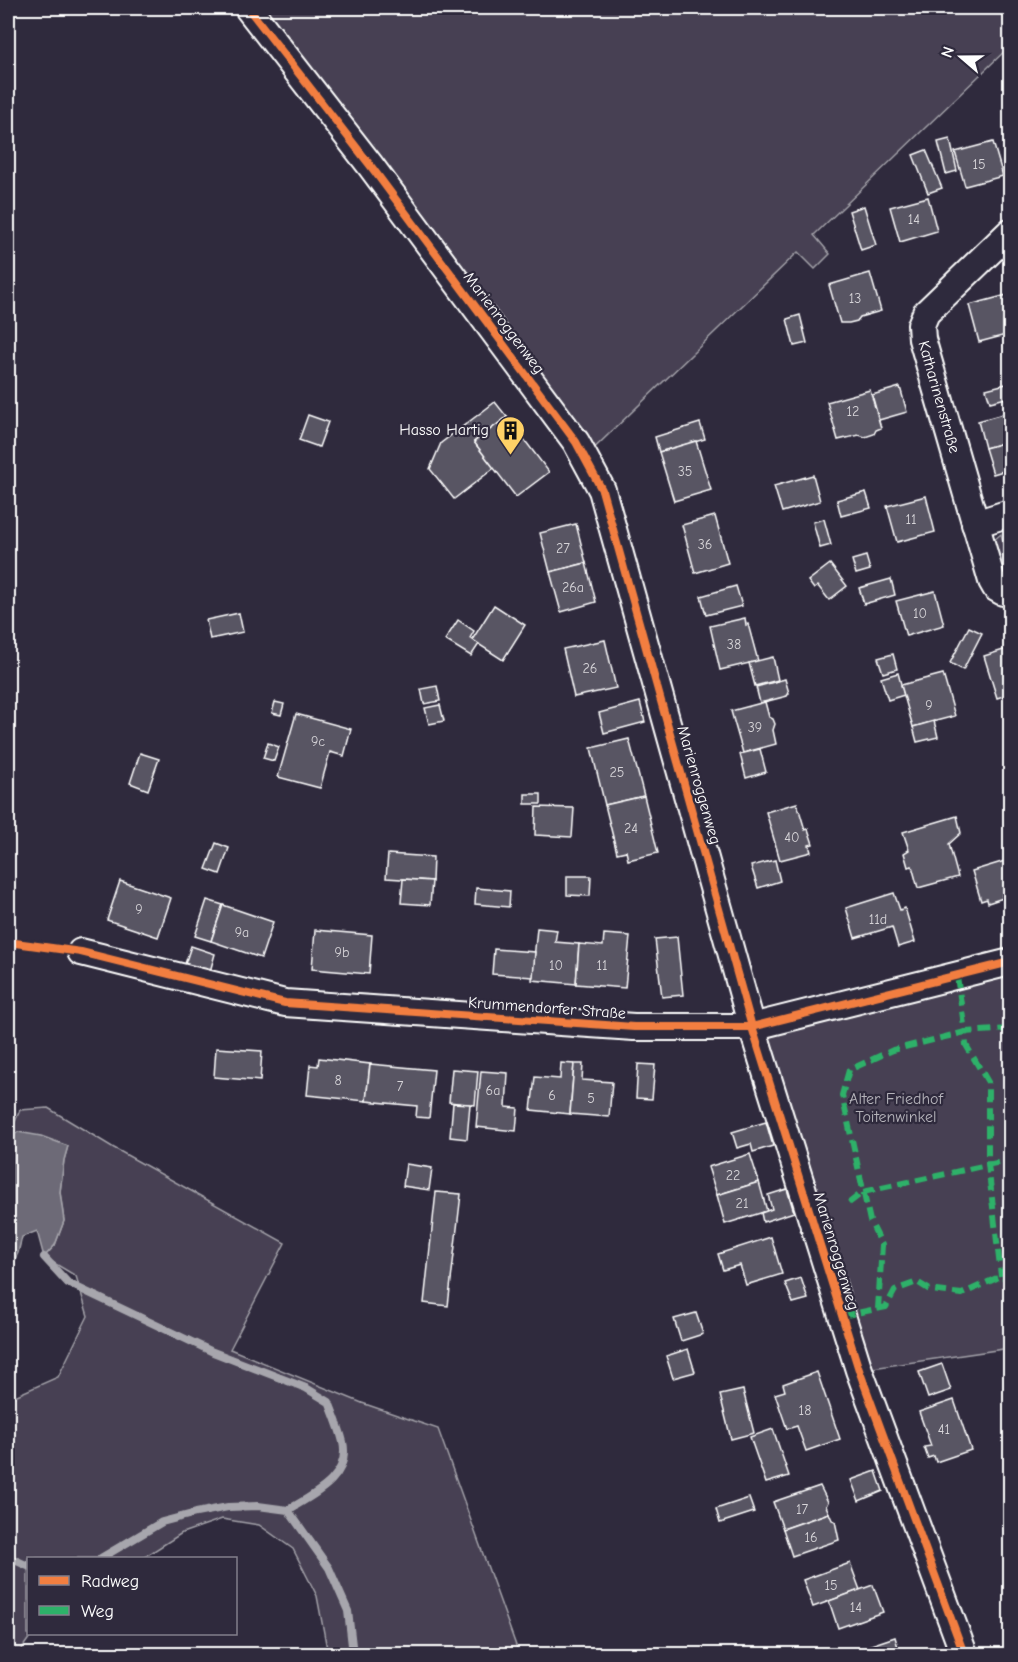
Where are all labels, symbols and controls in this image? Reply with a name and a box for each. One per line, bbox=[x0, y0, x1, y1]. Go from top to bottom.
north arrow bbox=[931, 27, 991, 87]
text: N bbox=[938, 44, 958, 60]
house number: 15 bbox=[972, 156, 986, 173]
house number: 14 bbox=[908, 211, 920, 228]
street label: Marienroggenweg bbox=[460, 269, 548, 377]
house number: 13 bbox=[849, 290, 861, 307]
street label: Katharinenstraße bbox=[914, 339, 964, 455]
house number: 12 bbox=[847, 403, 859, 420]
building icon: Hasso Hartig bbox=[494, 414, 526, 456]
place label: Hasso Hartig bbox=[399, 421, 489, 439]
house number: 35 bbox=[678, 463, 692, 480]
house number: 11 bbox=[905, 511, 917, 528]
house number: 36 bbox=[698, 536, 712, 553]
house number: 27 bbox=[556, 540, 570, 557]
house number: 26a bbox=[562, 579, 584, 596]
house number: 10 bbox=[913, 605, 927, 622]
house number: 38 bbox=[727, 636, 741, 653]
house number: 26 bbox=[583, 660, 597, 677]
house number: 9 bbox=[925, 697, 933, 714]
house number: 39 bbox=[748, 719, 762, 736]
street label: Marienroggenweg bbox=[673, 724, 725, 846]
house number: 9c bbox=[311, 733, 325, 750]
house number: 25 bbox=[610, 764, 624, 781]
house number: 24 bbox=[624, 820, 638, 837]
house number: 40 bbox=[784, 829, 800, 846]
house number: 9 bbox=[135, 901, 143, 918]
house number: 11d bbox=[869, 911, 887, 928]
house number: 9a bbox=[235, 924, 249, 941]
house number: 9b bbox=[335, 944, 349, 961]
house number: 10 bbox=[549, 957, 563, 974]
house number: 11 bbox=[596, 957, 608, 974]
street label: Krummendorfer Straße bbox=[467, 994, 627, 1022]
house number: 8 bbox=[334, 1072, 342, 1089]
house number: 7 bbox=[397, 1078, 404, 1095]
house number: 6a bbox=[486, 1082, 500, 1099]
house number: 6 bbox=[548, 1087, 556, 1104]
house number: 5 bbox=[587, 1090, 595, 1107]
park label: Alter Friedhof Toitenwinkel bbox=[849, 1090, 944, 1126]
house number: 22 bbox=[726, 1167, 740, 1184]
street label: Marienroggenweg bbox=[809, 1190, 863, 1312]
house number: 21 bbox=[736, 1195, 748, 1212]
house number: 18 bbox=[799, 1402, 811, 1419]
house number: 41 bbox=[938, 1421, 950, 1438]
house number: 17 bbox=[796, 1501, 808, 1518]
house number: 16 bbox=[804, 1529, 818, 1546]
legend bbox=[27, 1557, 237, 1635]
text: Radweg bbox=[81, 1571, 139, 1592]
house number: 15 bbox=[824, 1577, 838, 1594]
house number: 14 bbox=[850, 1599, 862, 1616]
text: Weg bbox=[81, 1601, 114, 1622]

